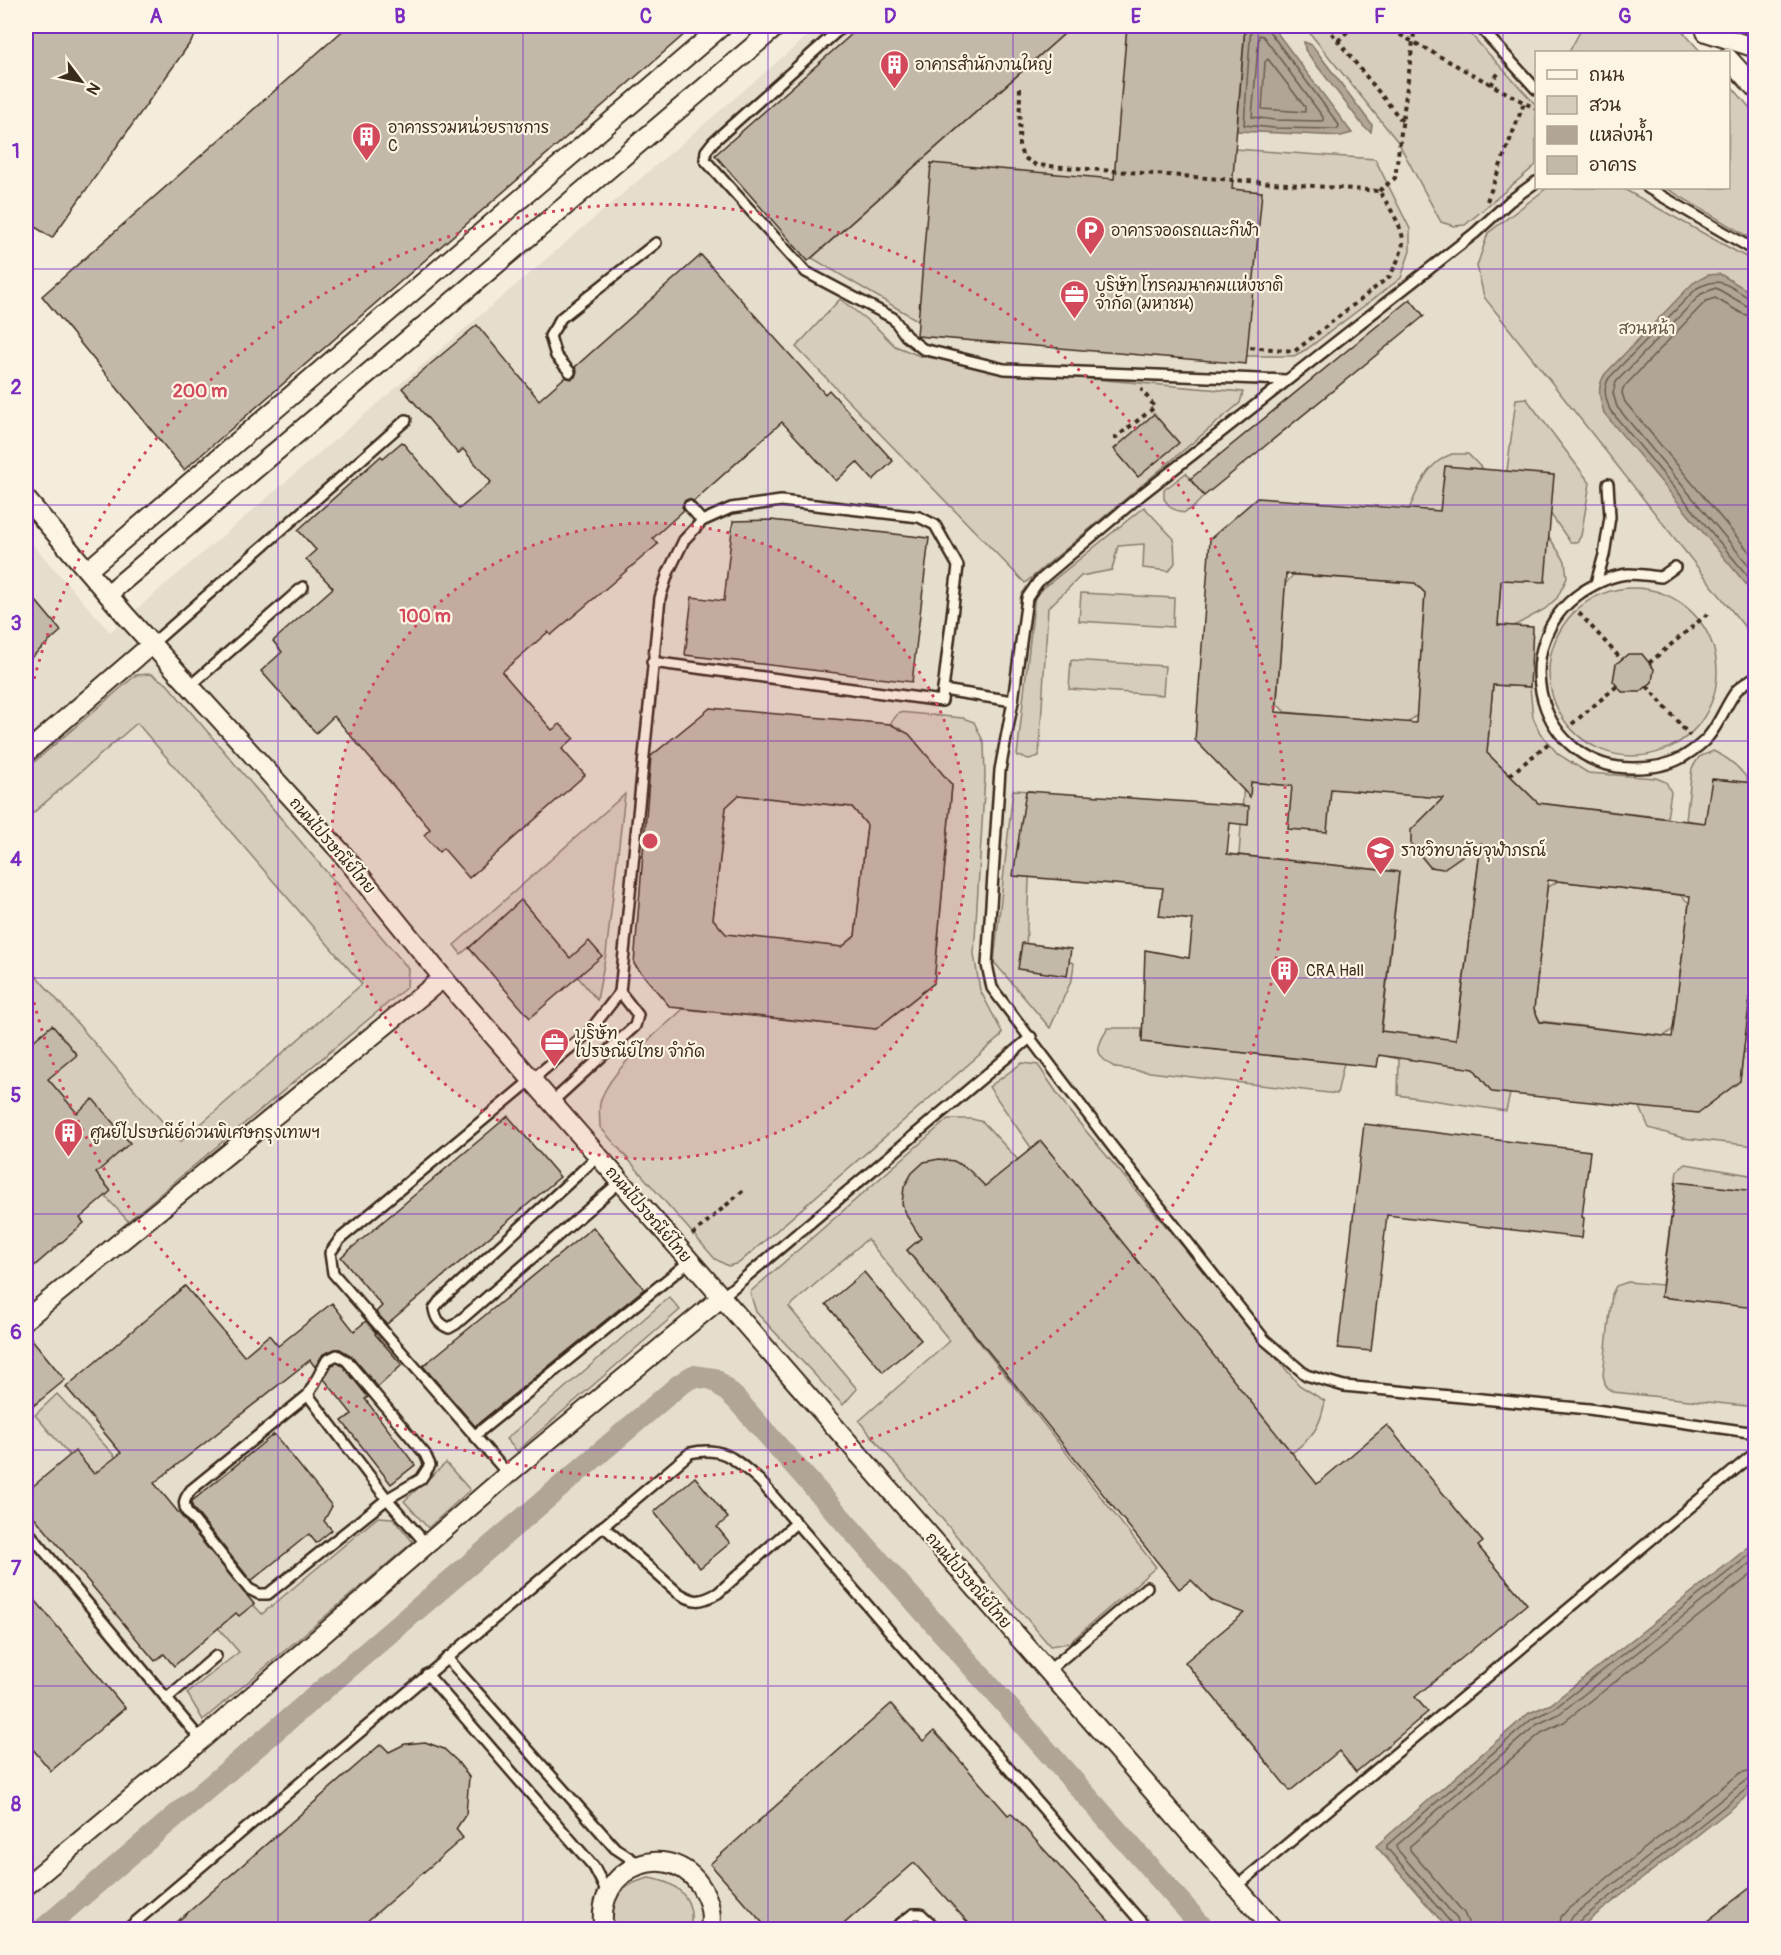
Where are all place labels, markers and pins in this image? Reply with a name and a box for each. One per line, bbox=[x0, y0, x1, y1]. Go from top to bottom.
building icon: อาคารสำนักงานใหญ่ bbox=[878, 48, 910, 90]
place label: อาคารสำนักงานใหญ่ bbox=[915, 53, 1052, 75]
place label: อาคารรวมหน่วยราชการ C bbox=[388, 116, 549, 156]
building icon: อาคารรวมหน่วยราชการ C bbox=[351, 120, 383, 162]
parking icon: อาคารจอดรถและกีฬา bbox=[1074, 214, 1106, 256]
place label: อาคารจอดรถและกีฬา bbox=[1111, 220, 1259, 241]
place label: บริษัท โทรคมนาคมแห่งชาติ จำกัด (มหาชน) bbox=[1095, 274, 1284, 314]
office icon: บริษัท โทรคมนาคมแห่งชาติ จำกัด (มหาชน) bbox=[1058, 278, 1090, 320]
centre of rings bbox=[640, 831, 660, 851]
school or university icon: ราชวิทยาลัยจุฬาภรณ์ bbox=[1364, 834, 1396, 876]
place label: ราชวิทยาลัยจุฬาภรณ์ bbox=[1401, 839, 1546, 863]
building icon: CRA Hall bbox=[1269, 954, 1301, 996]
place label: CRA Hall bbox=[1306, 961, 1364, 981]
place label: บริษัท ไปรษณีย์ไทย จำกัด bbox=[574, 1023, 705, 1062]
office icon: บริษัท ไปรษณีย์ไทย จำกัด bbox=[538, 1026, 570, 1068]
building icon: ศูนย์ไปรษณีย์ด่วนพิเศษกรุงเทพฯ bbox=[53, 1116, 85, 1158]
place label: ศูนย์ไปรษณีย์ด่วนพิเศษกรุงเทพฯ bbox=[90, 1121, 321, 1145]

